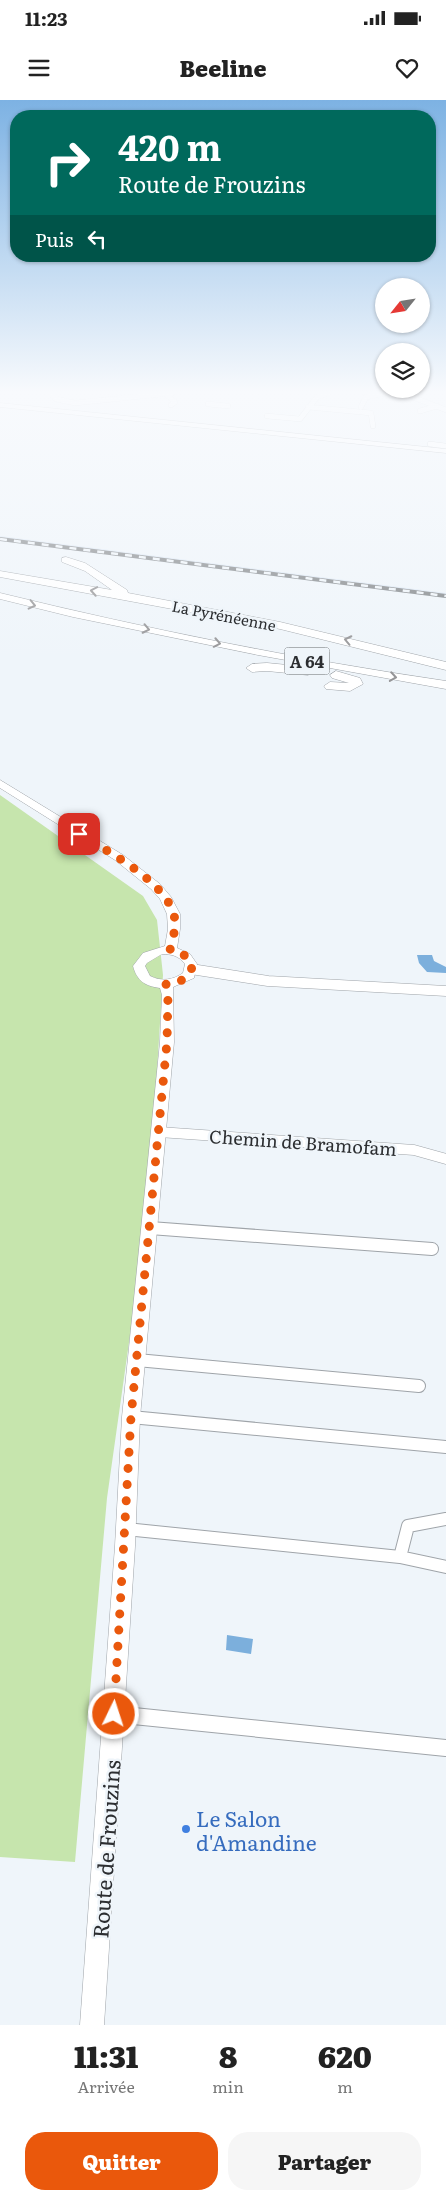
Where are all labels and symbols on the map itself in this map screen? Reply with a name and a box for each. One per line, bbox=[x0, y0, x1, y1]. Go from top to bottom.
north arrow bbox=[375, 278, 430, 332]
one-way arrow bbox=[89, 586, 98, 596]
street label: La Pyrénéenne bbox=[170, 594, 278, 636]
one-way arrow bbox=[28, 599, 36, 610]
one-way arrow bbox=[142, 623, 151, 634]
one-way arrow bbox=[344, 635, 353, 646]
one-way arrow bbox=[212, 637, 221, 648]
road number: A 64 bbox=[284, 648, 330, 674]
one-way arrow bbox=[390, 671, 398, 682]
pin bbox=[58, 813, 100, 855]
street label: Chemin de Bramofam bbox=[208, 1122, 398, 1162]
position arrow bbox=[87, 1687, 139, 1739]
street label: Route de Frouzins bbox=[83, 1759, 127, 1939]
place label: Le Salon d'Amandine bbox=[196, 1802, 317, 1857]
marker: Le Salon d'Amandine bbox=[180, 1823, 192, 1835]

